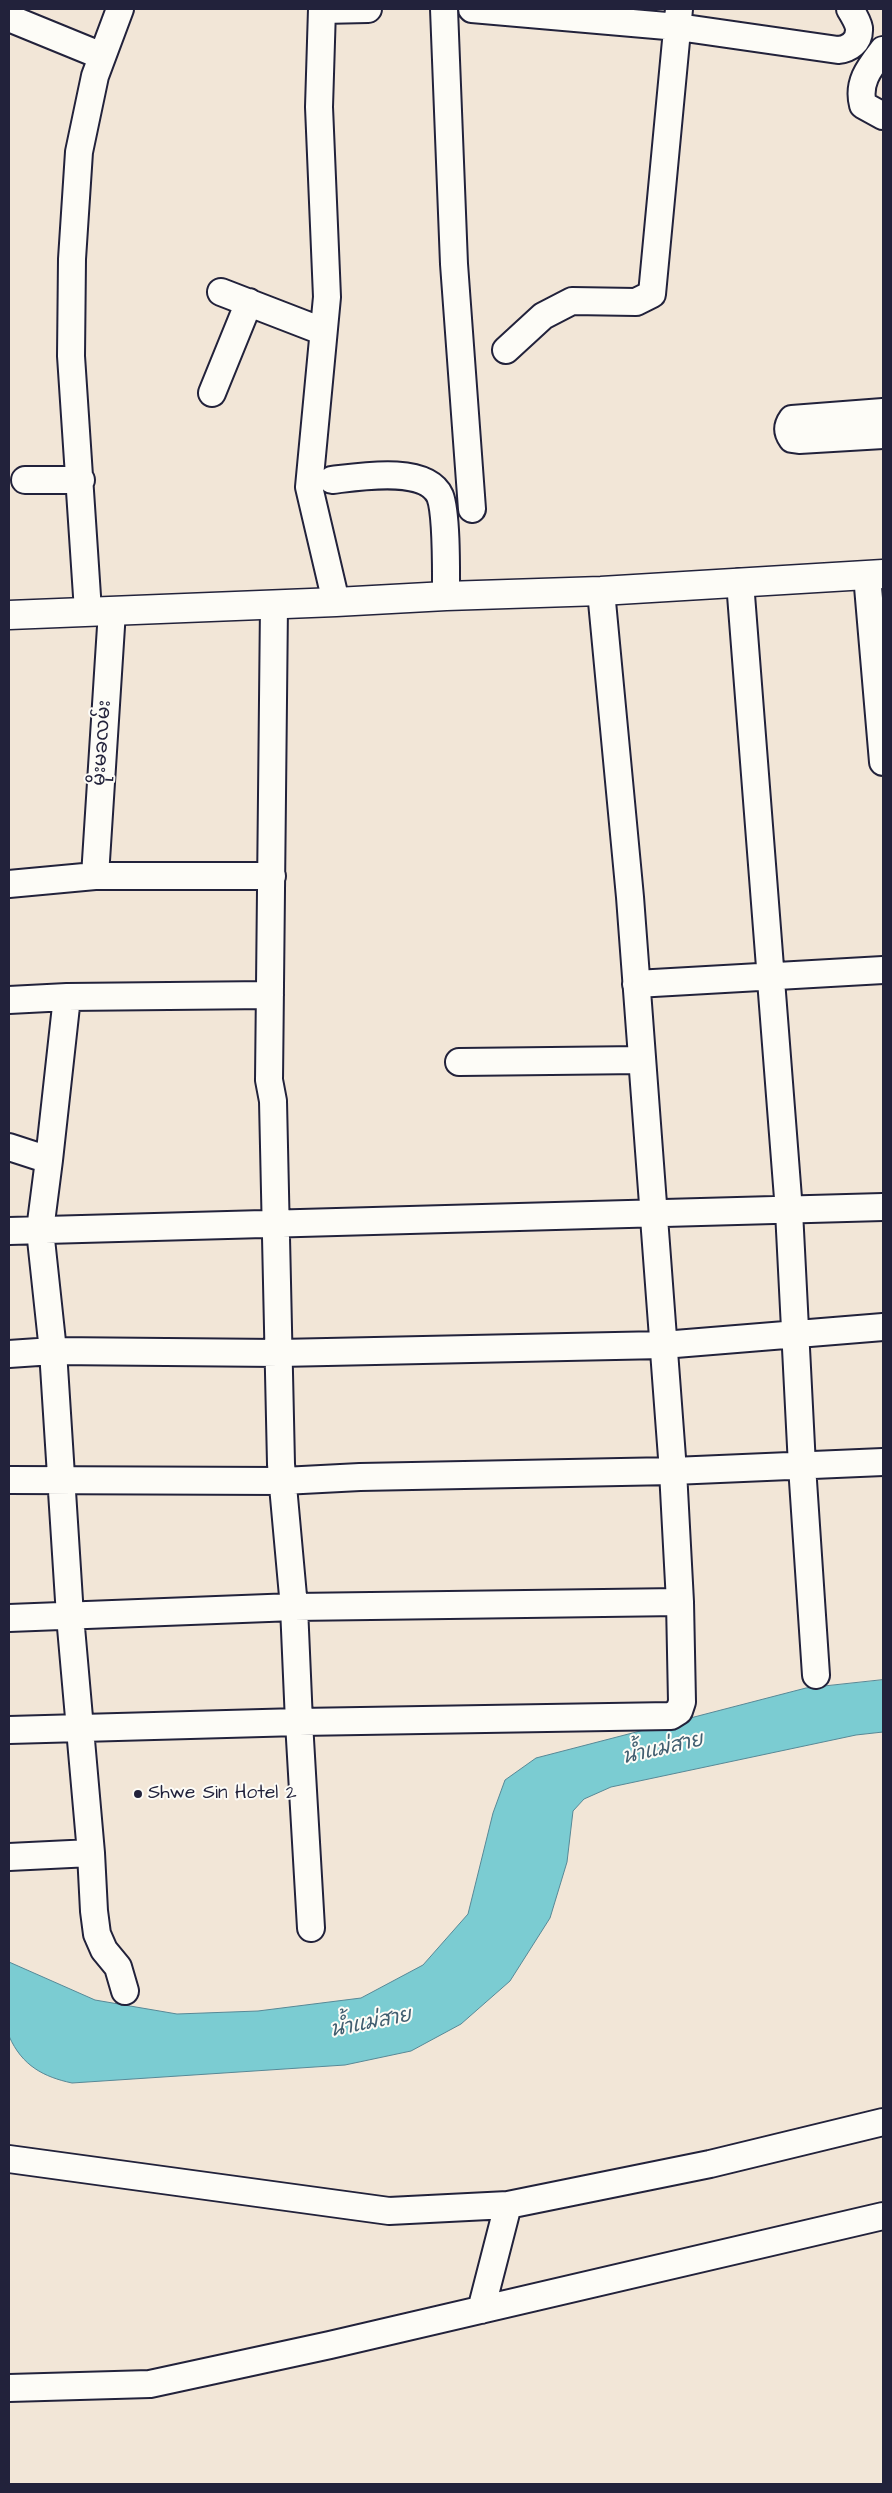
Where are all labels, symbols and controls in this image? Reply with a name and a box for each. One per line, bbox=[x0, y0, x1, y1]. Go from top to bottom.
street label: မိုးမခလမ်း bbox=[89, 699, 117, 787]
water label: น้ำแม่สาย bbox=[620, 1729, 706, 1771]
place label: Shwe Sin Hotel 2 bbox=[148, 1783, 297, 1805]
marker: Shwe Sin Hotel 2 bbox=[132, 1788, 144, 1800]
water label: น้ำแม่สาย bbox=[329, 2004, 413, 2044]

